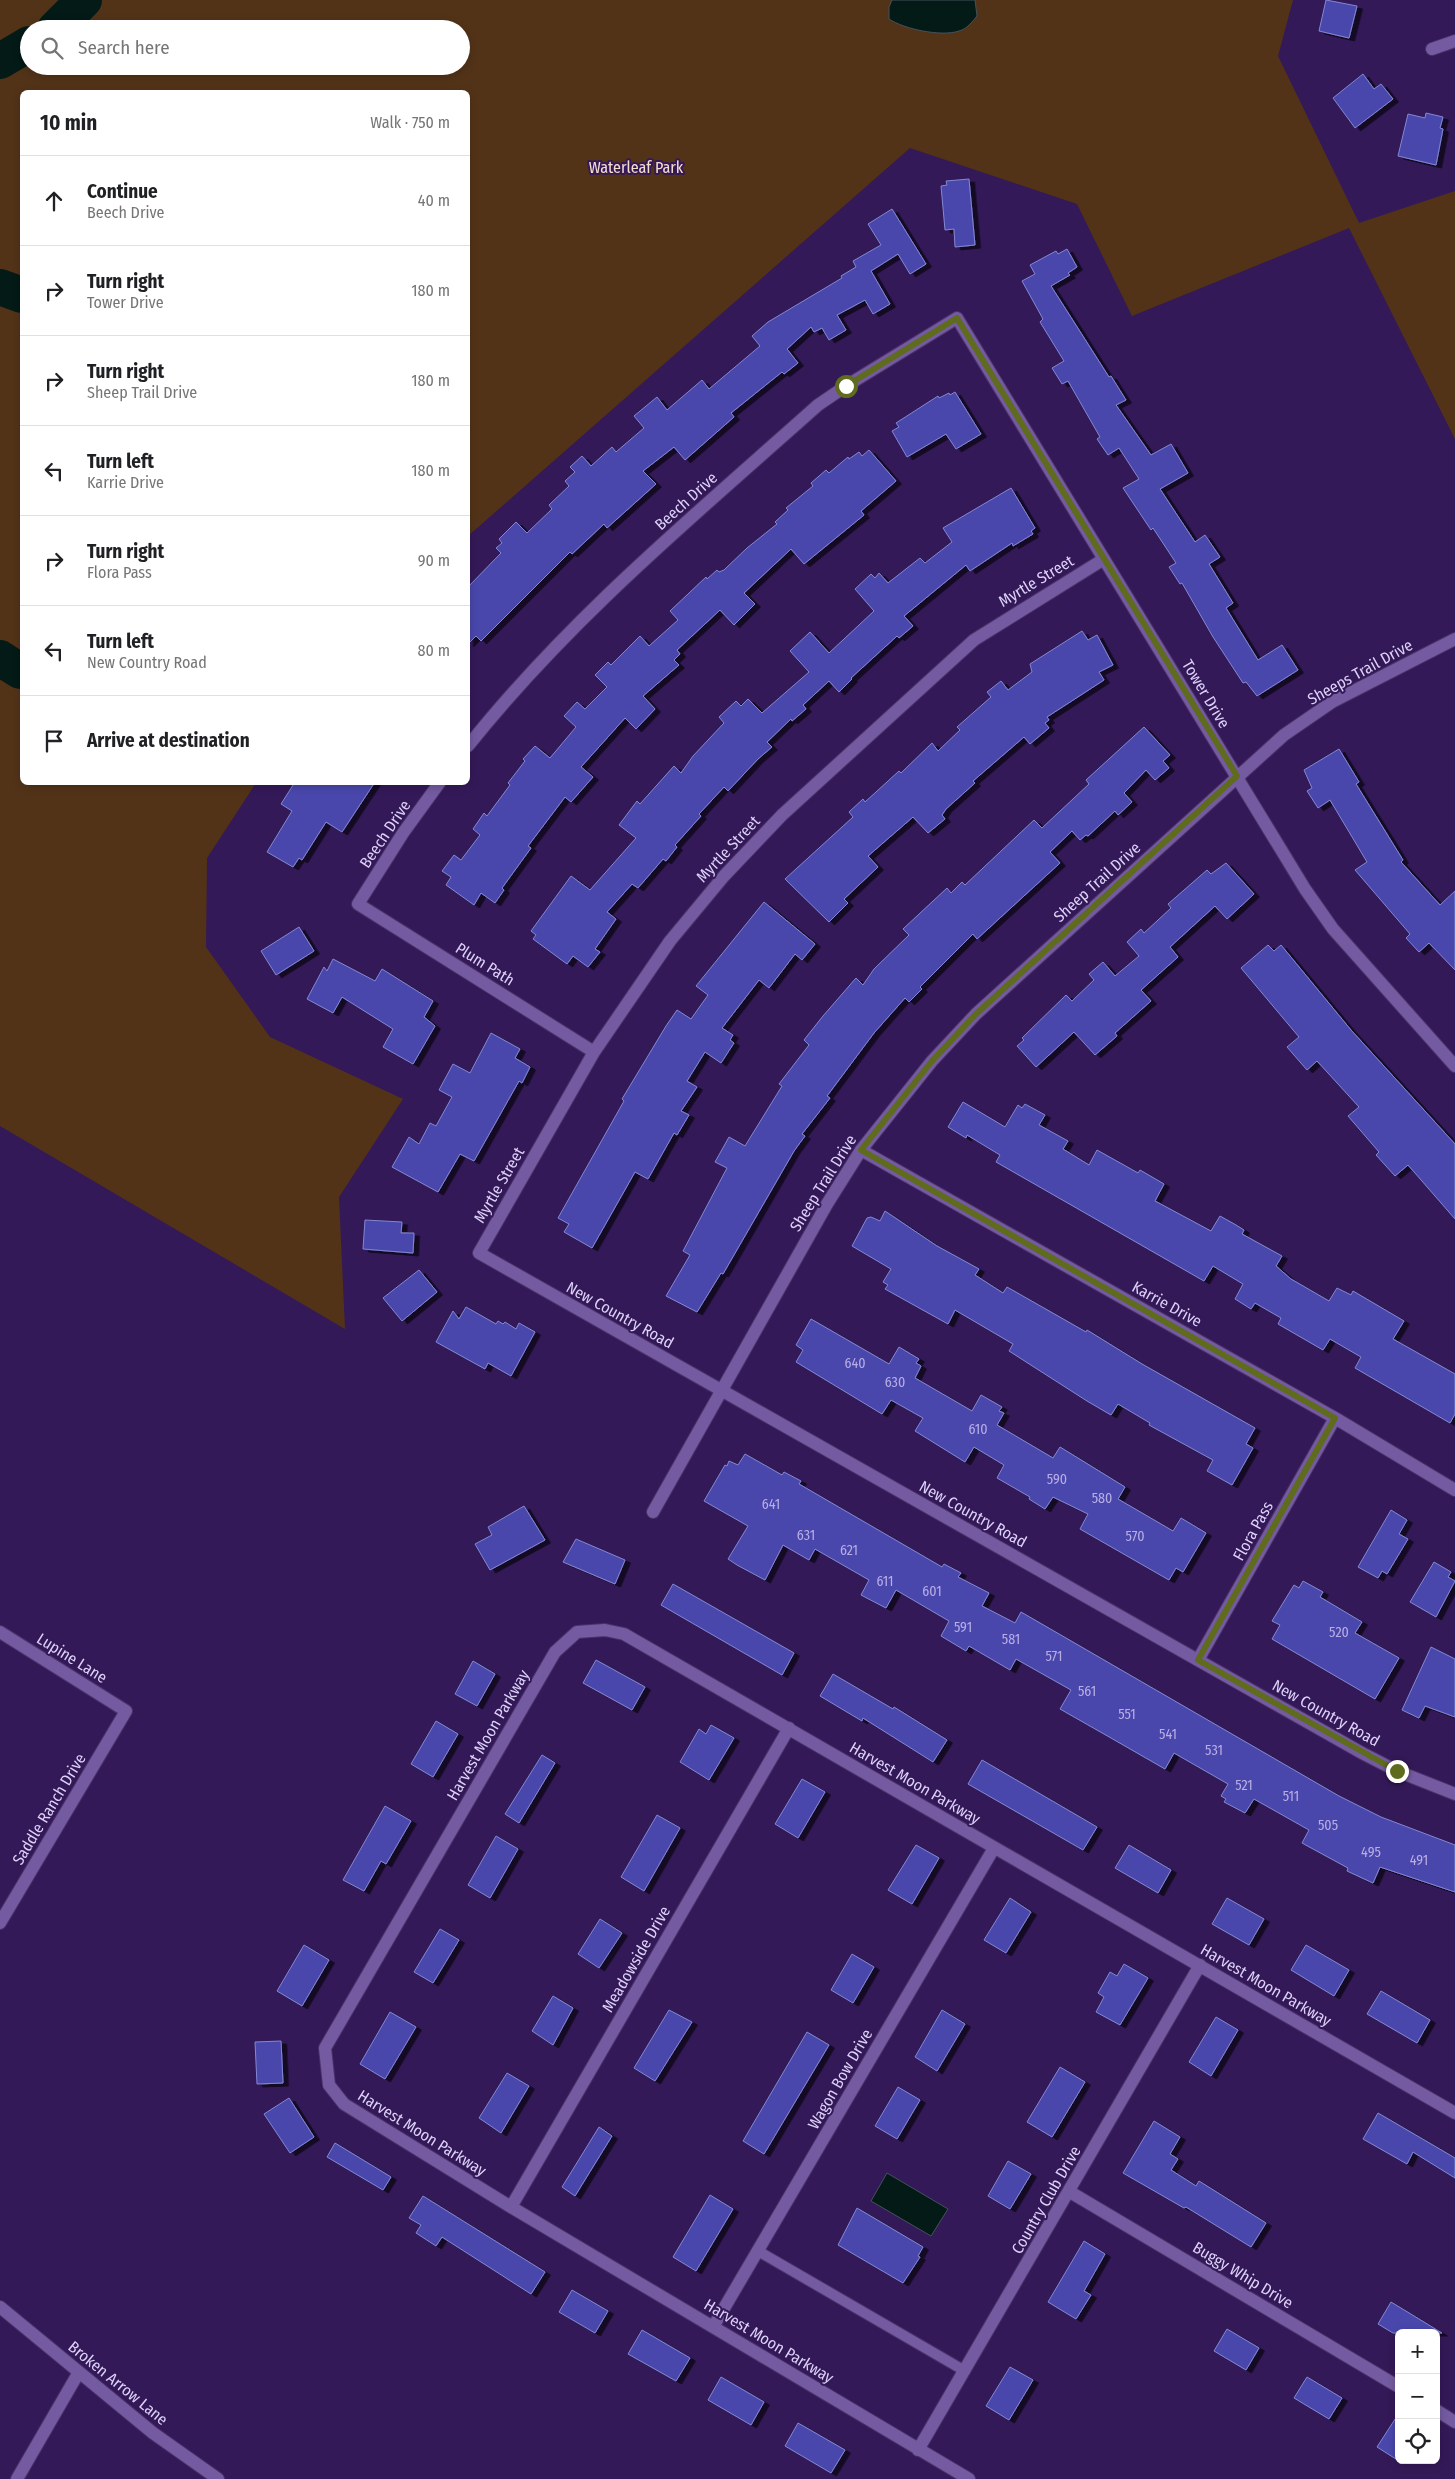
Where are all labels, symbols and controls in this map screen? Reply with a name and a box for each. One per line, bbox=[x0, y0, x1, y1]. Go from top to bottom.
search box bbox=[20, 20, 470, 75]
icon: search bbox=[38, 34, 66, 62]
text: Search here bbox=[78, 36, 170, 59]
text: 10 min bbox=[40, 110, 97, 136]
text: Walk · 750 m bbox=[370, 113, 450, 132]
park label: Waterleaf Park bbox=[589, 158, 684, 177]
text: Continue bbox=[87, 180, 158, 203]
icon: ahead bbox=[40, 187, 68, 215]
text: 40 m bbox=[418, 191, 450, 210]
text: Beech Drive bbox=[87, 203, 164, 222]
text: Turn right bbox=[87, 270, 164, 293]
icon: right bbox=[40, 277, 68, 305]
text: 180 m bbox=[411, 281, 450, 300]
text: Tower Drive bbox=[87, 293, 164, 312]
text: Turn right bbox=[87, 360, 164, 383]
icon: right bbox=[40, 367, 68, 395]
text: 180 m bbox=[411, 371, 450, 390]
route start bbox=[835, 375, 858, 398]
text: Sheep Trail Drive bbox=[87, 383, 197, 402]
text: Turn left bbox=[87, 450, 154, 473]
icon: left bbox=[40, 457, 68, 485]
text: 180 m bbox=[411, 461, 450, 480]
street label: Beech Drive bbox=[651, 468, 721, 534]
text: Karrie Drive bbox=[87, 473, 164, 492]
text: Turn right bbox=[87, 540, 164, 563]
icon: right bbox=[40, 547, 68, 575]
text: 90 m bbox=[418, 551, 450, 570]
street label: Myrtle Street bbox=[995, 551, 1078, 611]
text: Flora Pass bbox=[87, 563, 152, 582]
text: Turn left bbox=[87, 630, 154, 653]
street label: Sheeps Trail Drive bbox=[1304, 635, 1416, 709]
icon: left bbox=[40, 637, 68, 665]
text: 80 m bbox=[418, 641, 450, 660]
text: New Country Road bbox=[87, 653, 207, 672]
street label: Tower Drive bbox=[1178, 656, 1234, 732]
icon: arrive bbox=[40, 727, 68, 755]
text: Arrive at destination bbox=[87, 729, 250, 752]
street label: Beech Drive bbox=[355, 796, 415, 871]
street label: Myrtle Street bbox=[692, 811, 764, 886]
street label: Sheep Trail Drive bbox=[1050, 838, 1144, 926]
street label: Plum Path bbox=[452, 938, 518, 990]
street label: Sheep Trail Drive bbox=[786, 1131, 860, 1235]
street label: Myrtle Street bbox=[470, 1143, 529, 1226]
street label: Karrie Drive bbox=[1129, 1277, 1205, 1331]
street label: New Country Road bbox=[563, 1278, 677, 1352]
house number: 640 bbox=[844, 1355, 866, 1372]
house number: 630 bbox=[885, 1374, 905, 1391]
house number: 610 bbox=[968, 1421, 988, 1438]
house number: 590 bbox=[1047, 1471, 1067, 1488]
street label: New Country Road bbox=[916, 1477, 1030, 1551]
house number: 580 bbox=[1092, 1490, 1112, 1507]
house number: 641 bbox=[762, 1496, 780, 1513]
street label: Flora Pass bbox=[1229, 1498, 1277, 1564]
house number: 631 bbox=[797, 1527, 815, 1544]
house number: 570 bbox=[1126, 1528, 1144, 1545]
house number: 621 bbox=[840, 1542, 858, 1559]
house number: 611 bbox=[876, 1573, 894, 1590]
house number: 601 bbox=[922, 1583, 942, 1600]
house number: 591 bbox=[954, 1619, 972, 1636]
house number: 520 bbox=[1329, 1624, 1349, 1641]
street label: Lupine Lane bbox=[33, 1629, 111, 1687]
house number: 581 bbox=[1002, 1631, 1020, 1648]
house number: 571 bbox=[1045, 1648, 1063, 1665]
street label: Harvest Moon Parkway bbox=[443, 1666, 534, 1804]
street label: New Country Road bbox=[1269, 1676, 1383, 1750]
house number: 561 bbox=[1078, 1683, 1096, 1700]
house number: 551 bbox=[1118, 1706, 1136, 1723]
house number: 541 bbox=[1159, 1726, 1177, 1743]
street label: Harvest Moon Parkway bbox=[846, 1738, 984, 1829]
house number: 531 bbox=[1205, 1742, 1223, 1759]
street label: Saddle Ranch Drive bbox=[8, 1750, 90, 1868]
route end bbox=[1386, 1760, 1409, 1783]
house number: 521 bbox=[1235, 1777, 1253, 1794]
house number: 511 bbox=[1283, 1788, 1299, 1805]
house number: 505 bbox=[1318, 1817, 1338, 1834]
house number: 495 bbox=[1361, 1844, 1381, 1861]
house number: 491 bbox=[1410, 1852, 1428, 1869]
street label: Meadowside Drive bbox=[598, 1902, 674, 2015]
street label: Harvest Moon Parkway bbox=[1197, 1940, 1335, 2031]
street label: Wagon Bow Drive bbox=[804, 2026, 876, 2132]
street label: Harvest Moon Parkway bbox=[354, 2086, 490, 2181]
street label: Country Club Drive bbox=[1007, 2143, 1085, 2257]
street label: Buggy Whip Drive bbox=[1189, 2238, 1297, 2312]
street label: Harvest Moon Parkway bbox=[701, 2295, 838, 2388]
map controls bbox=[1395, 2329, 1440, 2464]
button: + bbox=[1395, 2329, 1440, 2374]
street label: Broken Arrow Lane bbox=[64, 2337, 172, 2429]
button: − bbox=[1395, 2374, 1440, 2419]
button: locate bbox=[1395, 2419, 1440, 2464]

